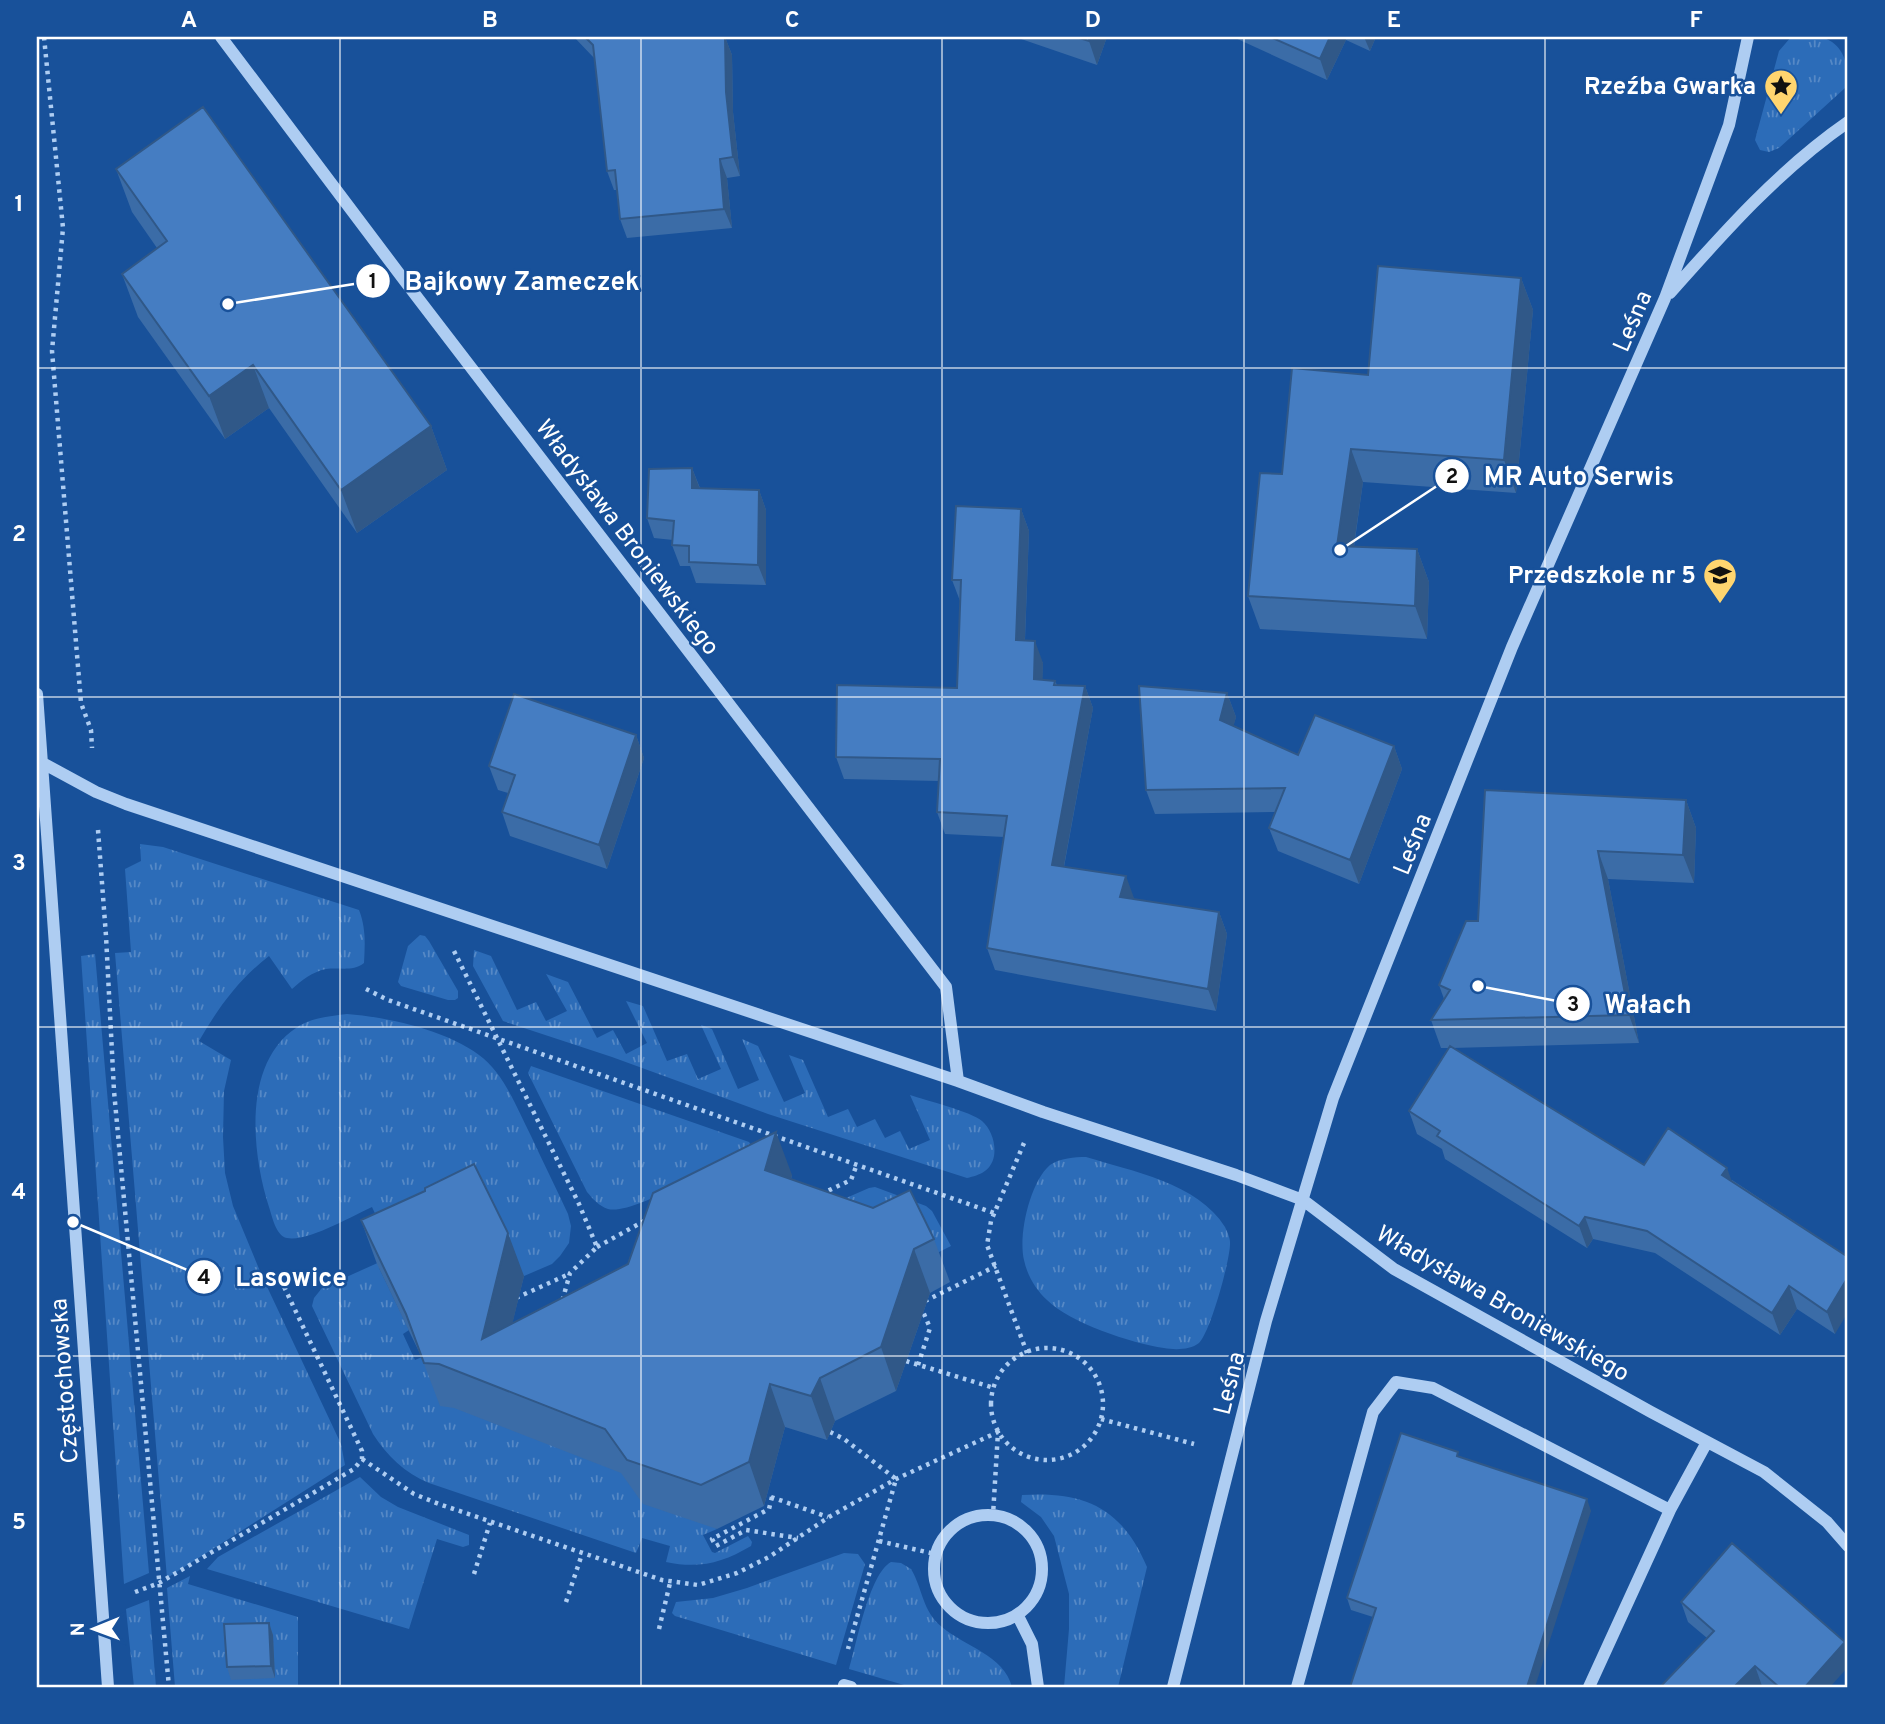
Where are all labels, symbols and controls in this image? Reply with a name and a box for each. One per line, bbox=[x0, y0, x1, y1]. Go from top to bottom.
text: A bbox=[181, 7, 197, 36]
text: B bbox=[482, 7, 498, 36]
text: C bbox=[785, 7, 799, 36]
text: D bbox=[1085, 7, 1101, 36]
text: E bbox=[1387, 7, 1401, 36]
text: F bbox=[1689, 7, 1703, 36]
place icon: Rzeźba Gwarka bbox=[1762, 67, 1800, 116]
place label: Rzeźba Gwarka bbox=[1584, 73, 1756, 103]
text: 1 bbox=[14, 191, 24, 220]
callout: Bajkowy Zameczek bbox=[356, 257, 654, 304]
text: Bajkowy Zameczek bbox=[405, 267, 639, 300]
text: 1 bbox=[369, 269, 377, 296]
street label: Leśna bbox=[1608, 287, 1660, 357]
street label: Władysława Broniewskiego bbox=[528, 414, 725, 662]
callout: MR Auto Serwis bbox=[1435, 452, 1689, 499]
text: MR Auto Serwis bbox=[1484, 462, 1674, 495]
text: 2 bbox=[1446, 464, 1458, 491]
text: 2 bbox=[12, 521, 26, 550]
school or university icon: Przedszkole nr 5 bbox=[1701, 556, 1739, 605]
place label: Przedszkole nr 5 bbox=[1508, 562, 1696, 592]
street label: Leśna bbox=[1388, 810, 1440, 880]
text: 3 bbox=[12, 850, 26, 879]
callout: Wałach bbox=[1556, 981, 1706, 1028]
text: Wałach bbox=[1604, 990, 1692, 1023]
text: 3 bbox=[1567, 992, 1579, 1019]
text: 4 bbox=[12, 1179, 26, 1208]
street label: Władysława Broniewskiego bbox=[1370, 1220, 1634, 1390]
callout: Lasowice bbox=[186, 1253, 361, 1300]
text: Lasowice bbox=[235, 1263, 347, 1296]
text: 4 bbox=[197, 1265, 211, 1292]
street label: Częstochowska bbox=[45, 1297, 87, 1464]
street label: Leśna bbox=[1209, 1349, 1253, 1418]
text: 5 bbox=[12, 1509, 26, 1538]
north arrow bbox=[60, 1594, 130, 1664]
text: N bbox=[67, 1622, 91, 1636]

